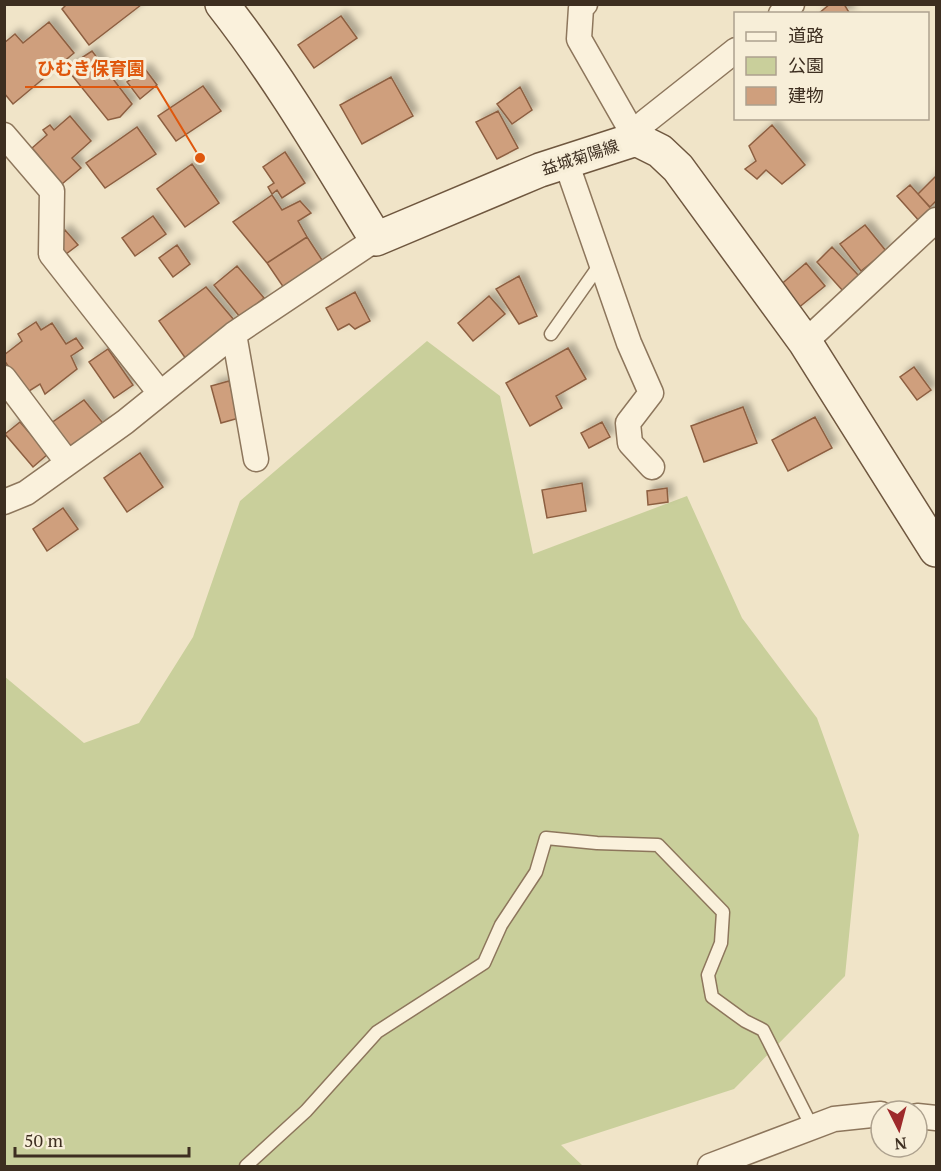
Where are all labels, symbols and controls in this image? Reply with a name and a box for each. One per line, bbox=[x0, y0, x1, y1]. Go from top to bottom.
legend bbox=[734, 12, 929, 120]
text: 道路 bbox=[788, 23, 824, 47]
callout: ひむき保育園 bbox=[25, 51, 157, 87]
text: 公園 bbox=[788, 53, 824, 77]
text: ひむき保育園 bbox=[37, 56, 145, 80]
text: 建物 bbox=[788, 83, 824, 107]
street label: 益城菊陽線 bbox=[539, 134, 621, 180]
north arrow bbox=[869, 1099, 929, 1159]
scale bar bbox=[15, 1120, 189, 1158]
text: 50 m bbox=[24, 1128, 64, 1152]
text: N bbox=[893, 1132, 908, 1155]

